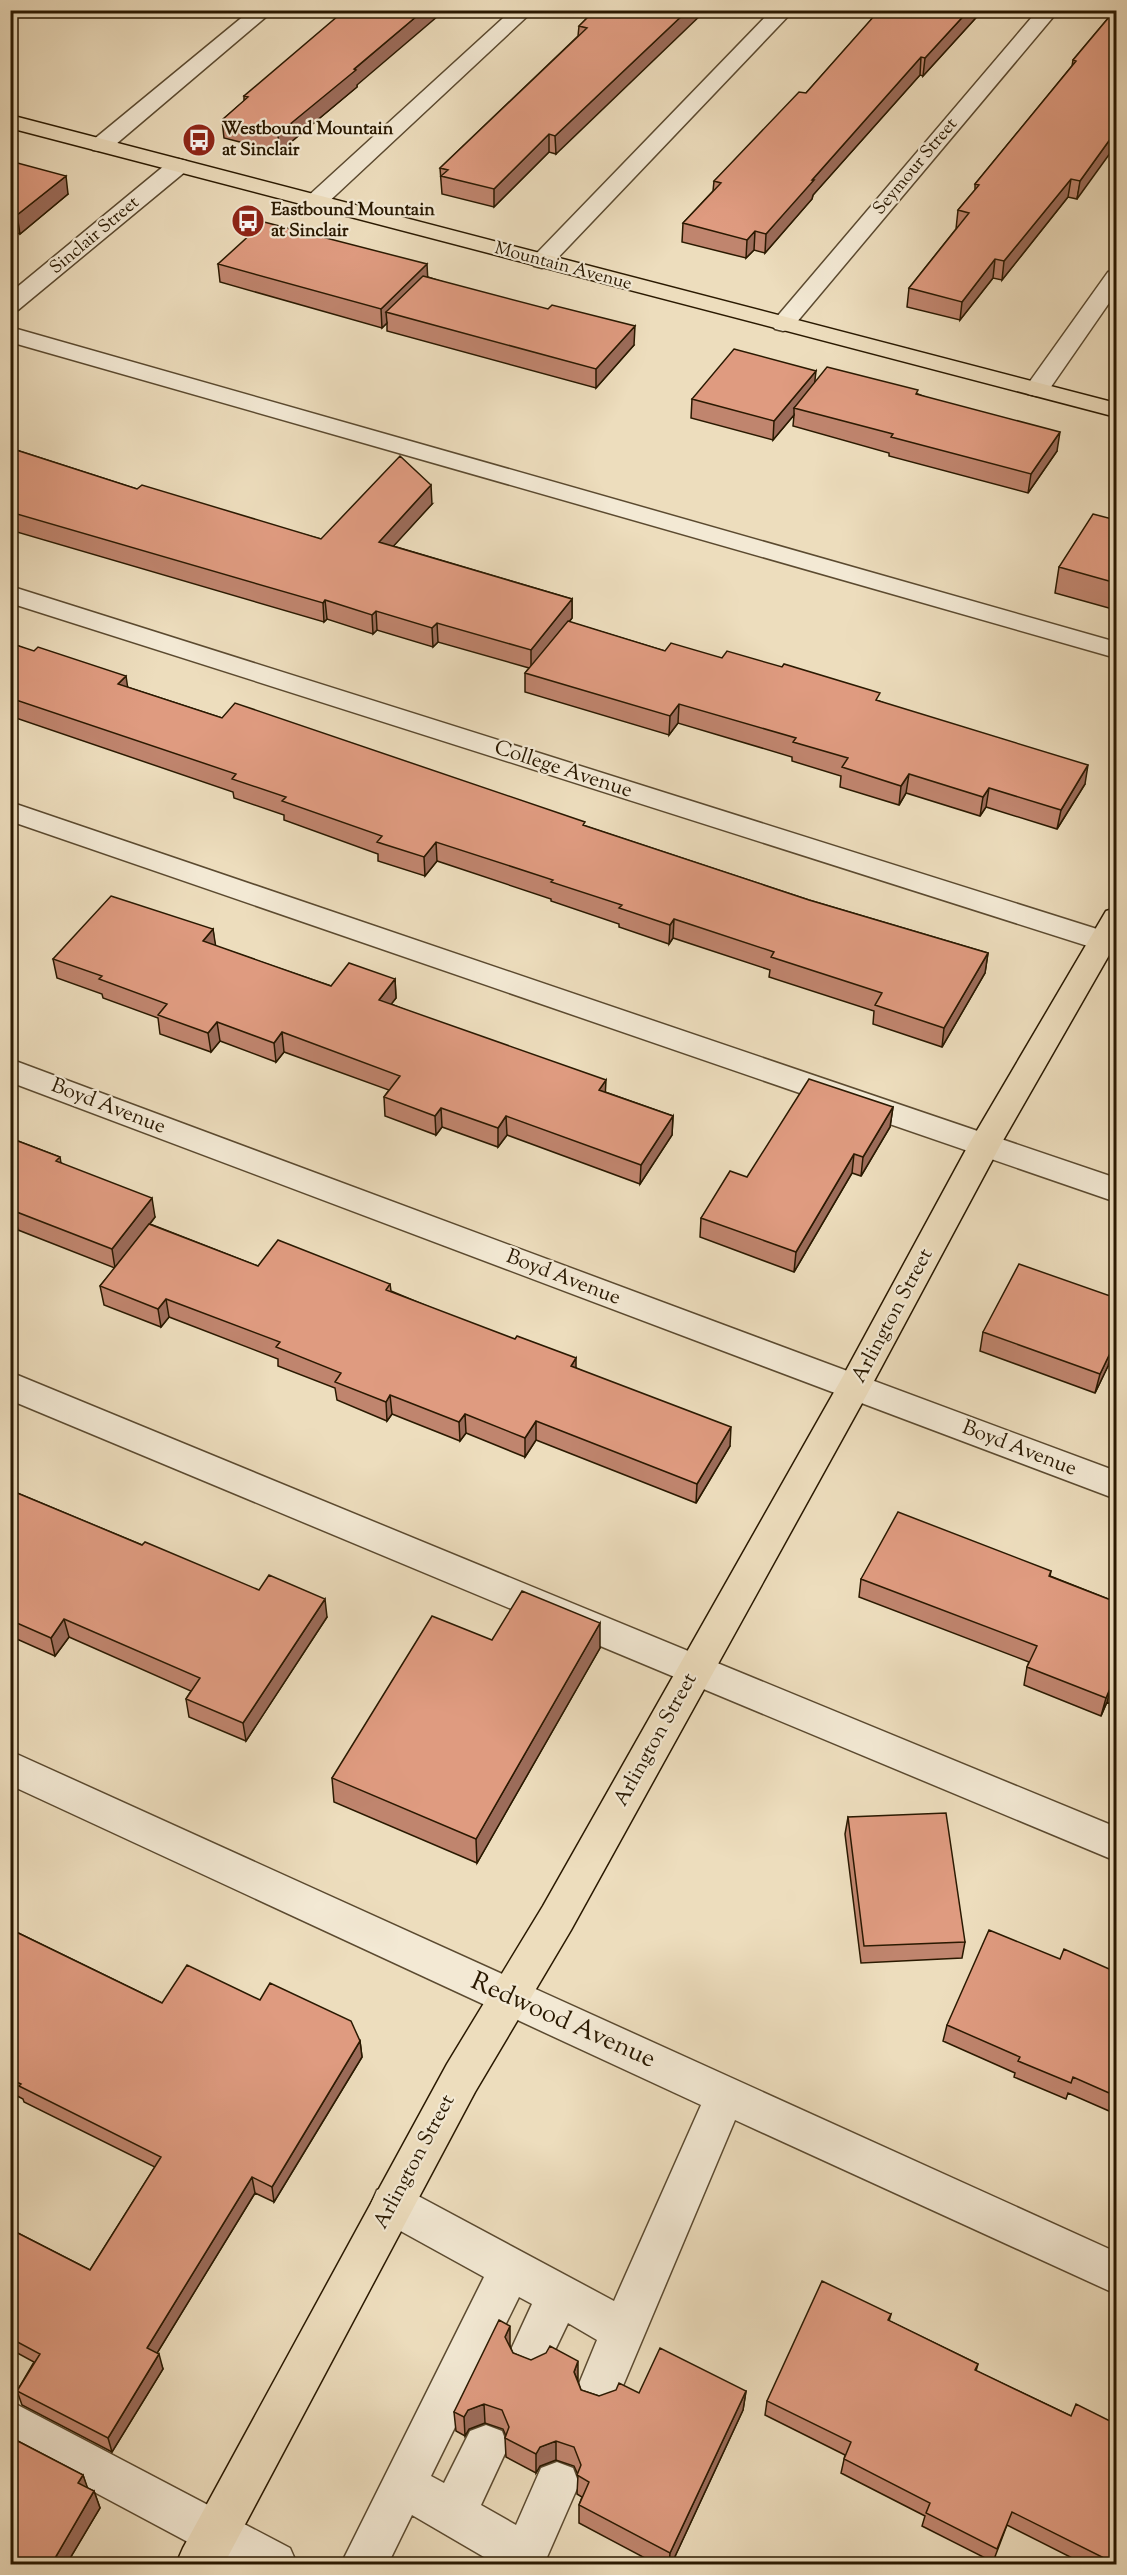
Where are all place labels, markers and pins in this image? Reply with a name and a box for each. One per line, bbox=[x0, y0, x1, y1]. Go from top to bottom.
place label: Westbound Mountain at Sinclair bbox=[222, 117, 394, 164]
bus stop icon: Westbound Mountain at Sinclair bbox=[181, 122, 217, 158]
place label: Eastbound Mountain at Sinclair bbox=[271, 198, 435, 245]
bus stop icon: Eastbound Mountain at Sinclair bbox=[230, 203, 266, 239]

